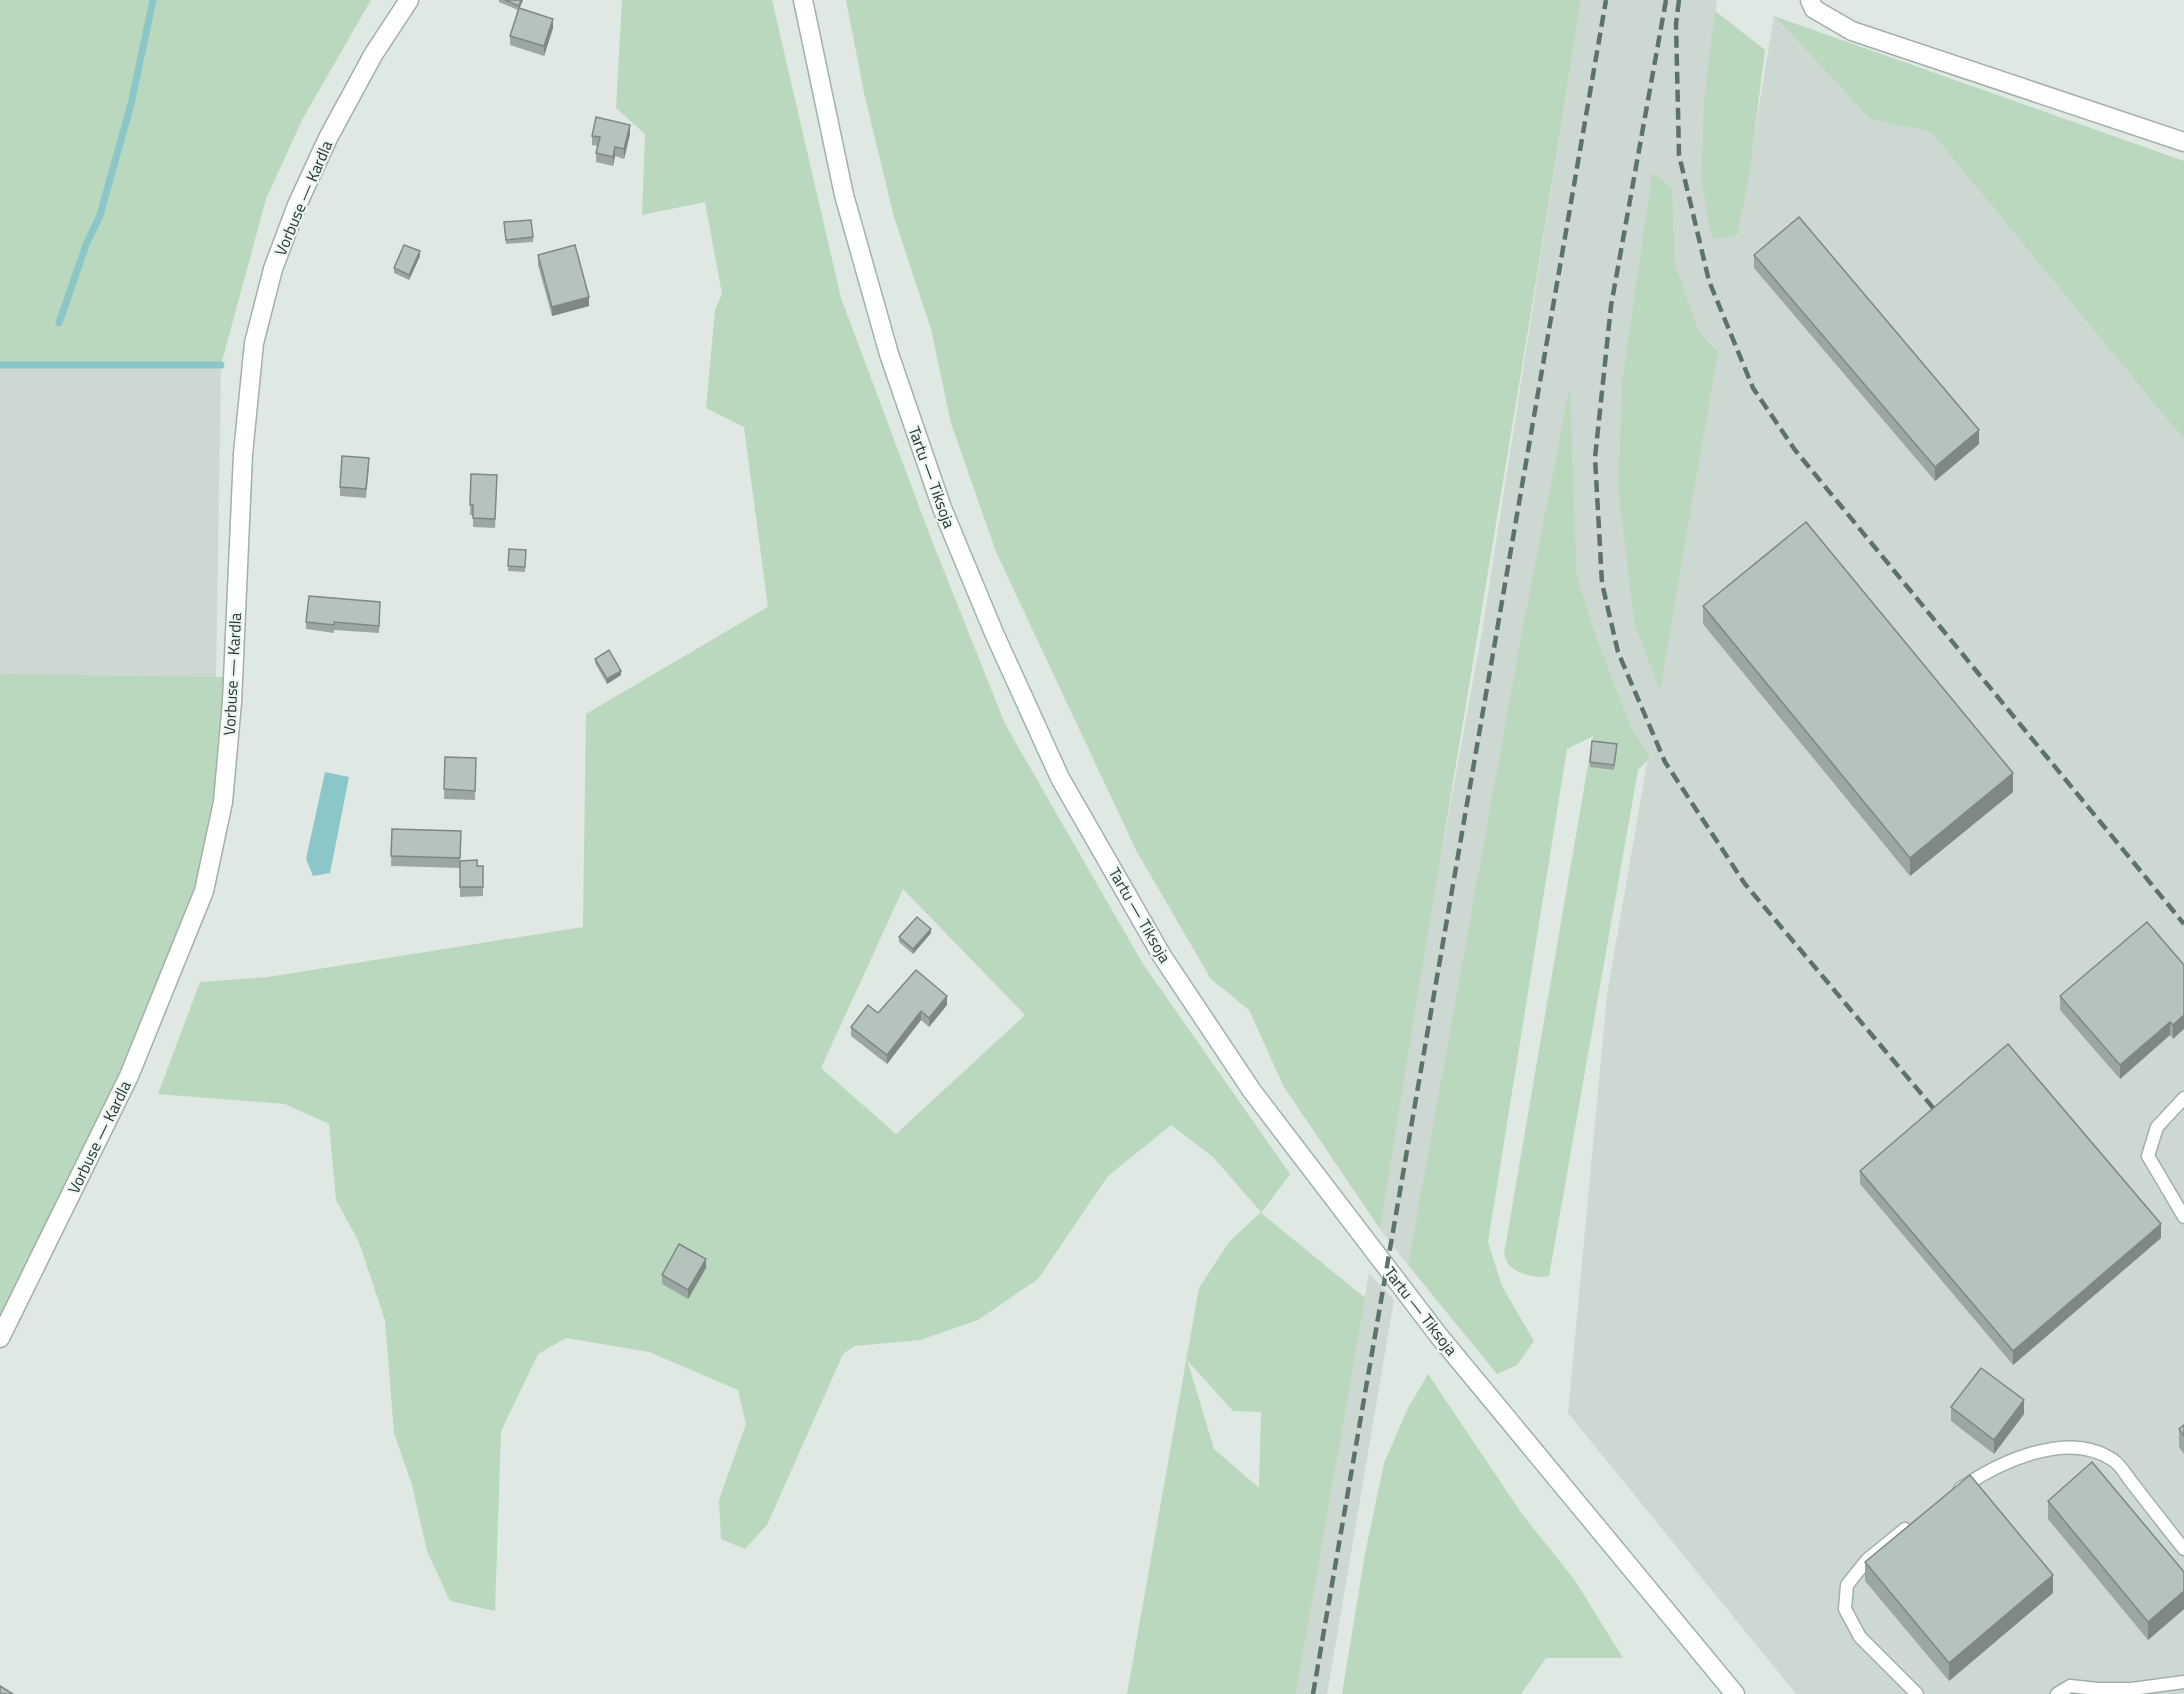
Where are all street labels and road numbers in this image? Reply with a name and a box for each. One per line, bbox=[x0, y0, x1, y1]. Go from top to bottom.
street label: Vorbuse — Kardla bbox=[268, 137, 338, 259]
street label: Tartu — Tiksoja bbox=[902, 423, 962, 531]
street label: Vorbuse — Kardla bbox=[217, 612, 247, 736]
street label: Tartu — Tiksoja bbox=[1103, 863, 1177, 967]
street label: Vorbuse — Kardla bbox=[61, 1076, 137, 1198]
street label: Tartu — Tiksoja bbox=[1379, 1262, 1463, 1360]

